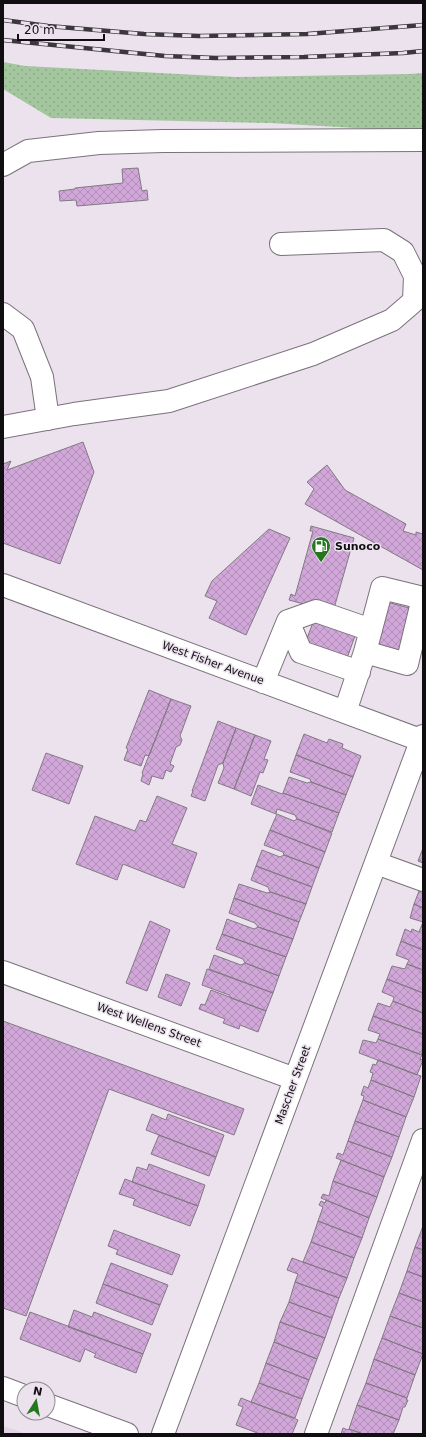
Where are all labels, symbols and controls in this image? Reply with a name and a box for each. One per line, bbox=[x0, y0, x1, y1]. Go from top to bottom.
scale bar bbox=[18, 16, 104, 42]
text: 20 m bbox=[24, 23, 55, 37]
fuel station icon: Sunoco bbox=[310, 535, 332, 563]
place label: Sunoco bbox=[335, 540, 381, 553]
street label: West Fisher Avenue bbox=[160, 639, 266, 688]
street label: West Wellens Street bbox=[95, 1000, 204, 1050]
street label: Mascher Street bbox=[273, 1043, 314, 1126]
north arrow bbox=[16, 1381, 56, 1421]
text: N bbox=[32, 1384, 44, 1399]

